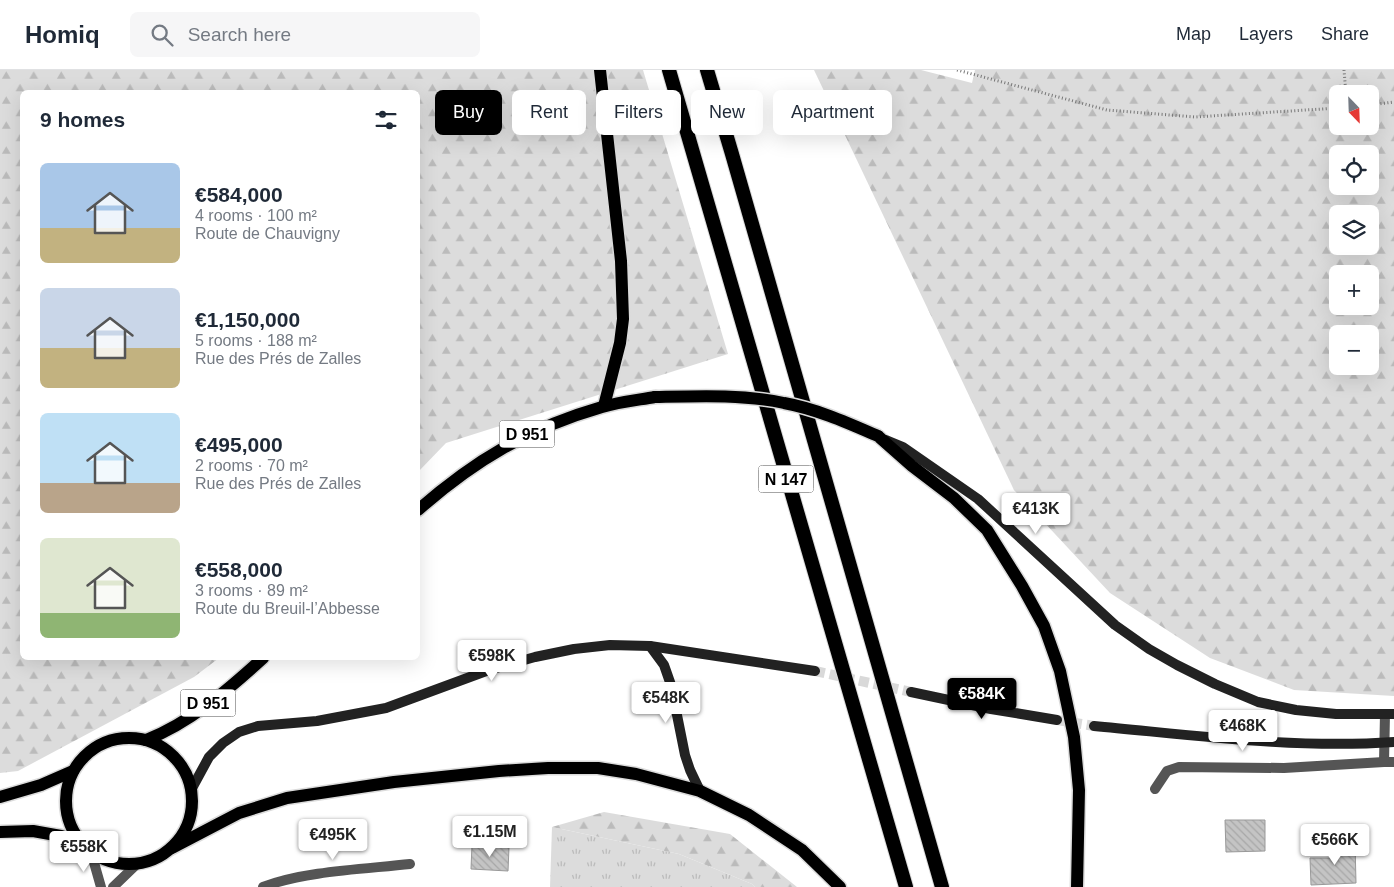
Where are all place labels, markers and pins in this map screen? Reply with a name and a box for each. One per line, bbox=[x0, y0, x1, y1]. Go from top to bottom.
pin: €413K bbox=[1001, 492, 1071, 535]
pin: €598K bbox=[457, 640, 527, 682]
pin: €584K bbox=[947, 678, 1017, 720]
pin: €548K bbox=[631, 682, 701, 724]
pin: €468K bbox=[1208, 710, 1278, 752]
pin: €1.15M bbox=[449, 816, 531, 858]
pin: €495K bbox=[298, 818, 368, 861]
pin: €566K bbox=[1300, 824, 1370, 866]
pin: €558K bbox=[49, 830, 119, 873]

